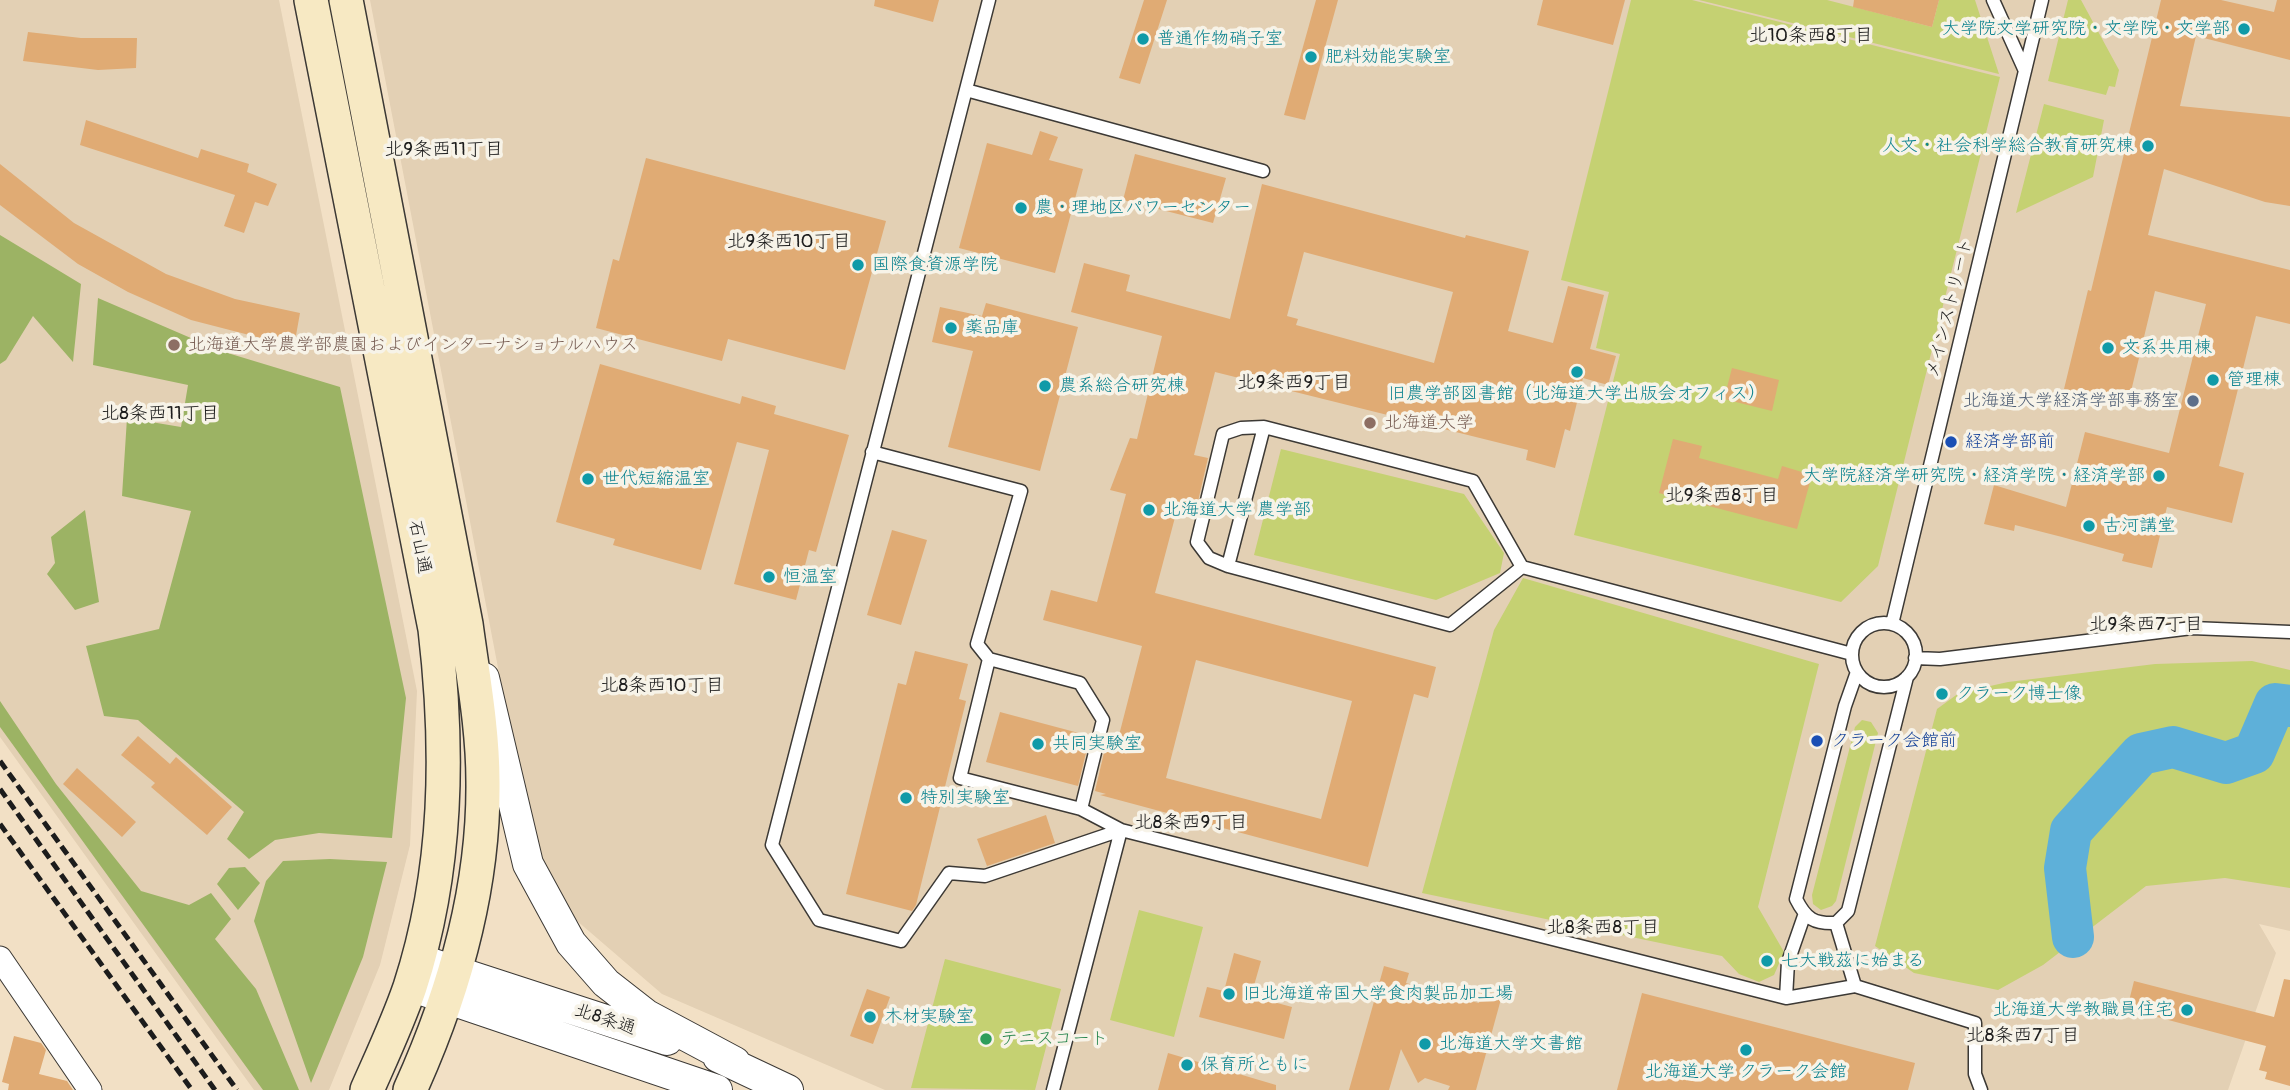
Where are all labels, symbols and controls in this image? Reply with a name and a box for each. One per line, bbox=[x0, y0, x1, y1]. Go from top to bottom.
place label: 大学院文学研究院・文学院・文学部 bbox=[1942, 18, 2230, 40]
marker: 大学院文学研究院・文学院・文学部 bbox=[2236, 21, 2252, 37]
district label: 北10条西8丁目 bbox=[1749, 25, 1873, 47]
place label: 普通作物硝子室 bbox=[1157, 28, 1283, 50]
marker: 普通作物硝子室 bbox=[1135, 31, 1151, 47]
place label: 肥料効能実験室 bbox=[1325, 46, 1451, 68]
marker: 肥料効能実験室 bbox=[1303, 49, 1319, 65]
place label: 人文・社会科学総合教育研究棟 bbox=[1882, 135, 2134, 157]
marker: 人文・社会科学総合教育研究棟 bbox=[2140, 138, 2156, 154]
district label: 北9条西11丁目 bbox=[384, 139, 504, 161]
place label: 農・理地区パワーセンター bbox=[1035, 197, 1251, 219]
marker: 農・理地区パワーセンター bbox=[1013, 200, 1029, 216]
district label: 北9条西10丁目 bbox=[726, 231, 852, 253]
street label: メインストリート bbox=[1922, 236, 1978, 380]
place label: 国際食資源学院 bbox=[872, 254, 998, 276]
marker: 国際食資源学院 bbox=[850, 257, 866, 273]
place label: 薬品庫 bbox=[965, 317, 1019, 339]
marker: 薬品庫 bbox=[943, 320, 959, 336]
place label: 北海道大学農学部農園およびインターナショナルハウス bbox=[188, 334, 638, 356]
marker: 北海道大学農学部農園およびインターナショナルハウス bbox=[166, 337, 182, 353]
place label: 文系共用棟 bbox=[2122, 337, 2212, 359]
marker: 文系共用棟 bbox=[2100, 340, 2116, 356]
marker: 旧農学部図書館（北海道大学出版会オフィス） bbox=[1569, 364, 1585, 380]
place label: 管理棟 bbox=[2227, 369, 2281, 391]
district label: 北9条西9丁目 bbox=[1237, 372, 1351, 394]
marker: 管理棟 bbox=[2205, 372, 2221, 388]
place label: 農系総合研究棟 bbox=[1059, 375, 1185, 397]
marker: 農系総合研究棟 bbox=[1037, 378, 1053, 394]
place label: 旧農学部図書館（北海道大学出版会オフィス） bbox=[1388, 383, 1766, 405]
place label: 北海道大学経済学部事務室 bbox=[1963, 390, 2179, 412]
marker: 北海道大学経済学部事務室 bbox=[2185, 393, 2201, 409]
district label: 北8条西11丁目 bbox=[100, 403, 220, 425]
place label: 北海道大学 bbox=[1384, 412, 1474, 434]
marker: 北海道大学 bbox=[1362, 415, 1378, 431]
place label: 経済学部前 bbox=[1965, 431, 2055, 453]
marker: 経済学部前 bbox=[1943, 434, 1959, 450]
place label: 大学院経済学研究院・経済学院・経済学部 bbox=[1803, 465, 2145, 487]
place label: 世代短縮温室 bbox=[602, 468, 710, 490]
marker: 大学院経済学研究院・経済学院・経済学部 bbox=[2151, 468, 2167, 484]
marker: 世代短縮温室 bbox=[580, 471, 596, 487]
district label: 北9条西8丁目 bbox=[1665, 485, 1779, 507]
place label: 北海道大学 農学部 bbox=[1163, 499, 1311, 521]
marker: 北海道大学 農学部 bbox=[1141, 502, 1157, 518]
place label: 古河講堂 bbox=[2103, 515, 2175, 537]
street label: 石山通 bbox=[403, 518, 435, 576]
marker: 古河講堂 bbox=[2081, 518, 2097, 534]
place label: 恒温室 bbox=[783, 566, 837, 588]
marker: 恒温室 bbox=[761, 569, 777, 585]
district label: 北9条西7丁目 bbox=[2089, 614, 2203, 636]
district label: 北8条西10丁目 bbox=[600, 675, 724, 697]
place label: クラーク博士像 bbox=[1956, 683, 2082, 705]
marker: クラーク博士像 bbox=[1934, 686, 1950, 702]
place label: クラーク会館前 bbox=[1831, 730, 1957, 752]
place label: 共同実験室 bbox=[1052, 733, 1142, 755]
marker: クラーク会館前 bbox=[1809, 733, 1825, 749]
marker: 共同実験室 bbox=[1030, 736, 1046, 752]
place label: 特別実験室 bbox=[920, 787, 1010, 809]
marker: 特別実験室 bbox=[898, 790, 914, 806]
district label: 北8条西9丁目 bbox=[1134, 812, 1248, 834]
district label: 北8条西8丁目 bbox=[1546, 917, 1660, 939]
place label: 七大戦茲に始まる bbox=[1781, 950, 1925, 972]
marker: 七大戦茲に始まる bbox=[1759, 953, 1775, 969]
place label: 旧北海道帝国大学食肉製品加工場 bbox=[1243, 983, 1513, 1005]
marker: 旧北海道帝国大学食肉製品加工場 bbox=[1221, 986, 1237, 1002]
place label: 北海道大学教職員住宅 bbox=[1993, 999, 2173, 1021]
street label: 北8条通 bbox=[572, 1000, 638, 1040]
marker: 北海道大学教職員住宅 bbox=[2179, 1002, 2195, 1018]
place label: 木材実験室 bbox=[884, 1006, 974, 1028]
marker: 木材実験室 bbox=[862, 1009, 878, 1025]
district label: 北8条西7丁目 bbox=[1966, 1025, 2080, 1047]
place label: テニスコート bbox=[1000, 1028, 1108, 1050]
marker: テニスコート bbox=[978, 1031, 994, 1047]
place label: 北海道大学文書館 bbox=[1439, 1033, 1583, 1055]
marker: 北海道大学文書館 bbox=[1417, 1036, 1433, 1052]
marker: 北海道大学 クラーク会館 bbox=[1738, 1042, 1754, 1058]
place label: 保育所ともに bbox=[1201, 1054, 1309, 1076]
marker: 保育所ともに bbox=[1179, 1057, 1195, 1073]
place label: 北海道大学 クラーク会館 bbox=[1645, 1061, 1847, 1083]

